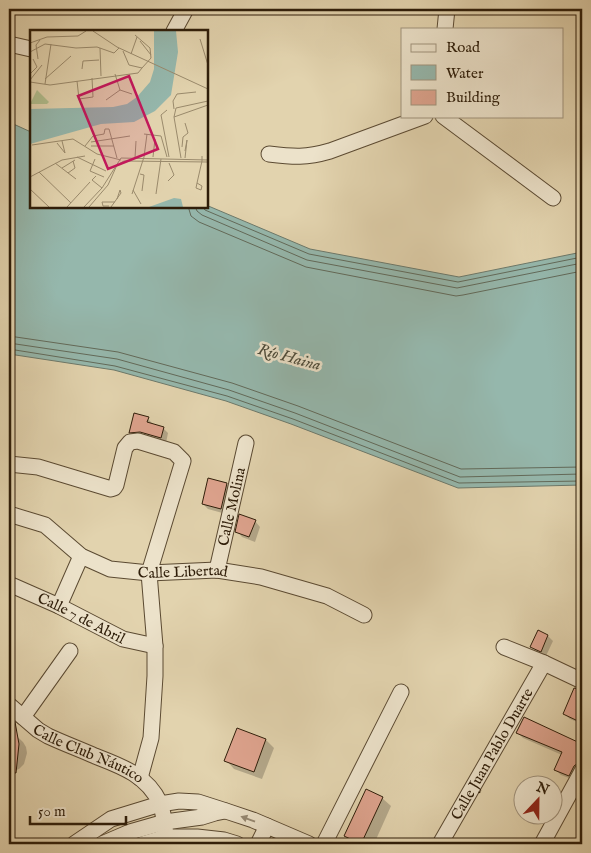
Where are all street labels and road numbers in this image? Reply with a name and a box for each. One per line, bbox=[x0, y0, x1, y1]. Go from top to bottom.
street label: Calle Molina bbox=[213, 465, 250, 548]
street label: Calle Libertad bbox=[137, 560, 230, 583]
street label: Calle 7 de Abril bbox=[35, 588, 129, 648]
street label: Calle Juan Pablo Duarte bbox=[446, 684, 537, 823]
street label: Calle Club Náutico bbox=[29, 720, 148, 787]

